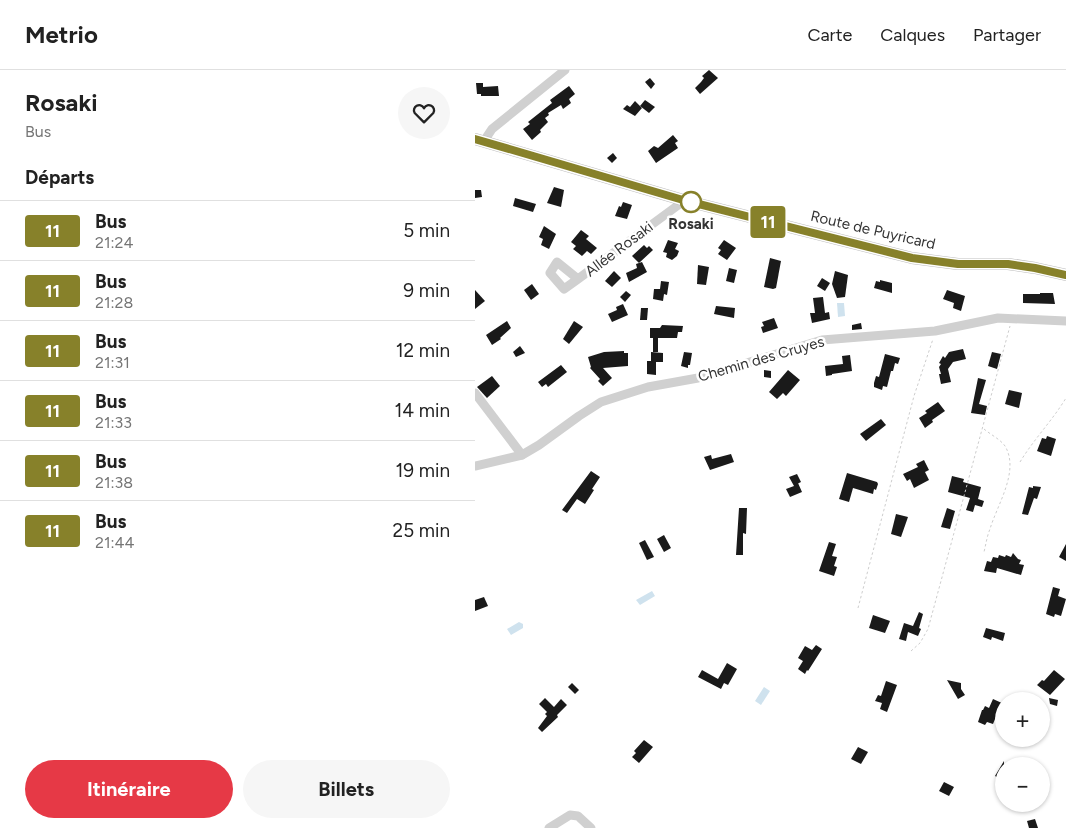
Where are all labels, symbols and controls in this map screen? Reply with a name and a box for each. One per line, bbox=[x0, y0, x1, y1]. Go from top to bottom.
text: Metrio bbox=[25, 20, 98, 49]
text: Carte bbox=[807, 24, 852, 46]
text: Calques bbox=[880, 24, 945, 46]
text: Partager bbox=[973, 24, 1041, 46]
button: heart bbox=[398, 87, 450, 139]
text: Rosaki bbox=[25, 88, 98, 117]
text: Bus bbox=[25, 122, 51, 141]
text: Départs bbox=[25, 166, 94, 189]
marker: Rosaki bbox=[680, 191, 702, 213]
line badge: 11 bbox=[745, 206, 791, 238]
street label: Route de Puyricard bbox=[809, 207, 937, 253]
text: Bus bbox=[95, 210, 126, 233]
text: 11 bbox=[760, 211, 776, 233]
place label: Rosaki bbox=[668, 215, 714, 233]
street label: Allée Rosaki bbox=[582, 218, 656, 280]
text: 5 min bbox=[403, 219, 450, 242]
text: 11 bbox=[45, 220, 60, 242]
text: 21:24 bbox=[95, 233, 133, 252]
text: Bus bbox=[95, 270, 126, 293]
text: 9 min bbox=[403, 279, 450, 302]
text: 11 bbox=[45, 280, 60, 302]
text: 21:28 bbox=[95, 293, 133, 312]
text: Bus bbox=[95, 330, 126, 353]
street label: Chemin des Cruyes bbox=[696, 332, 826, 386]
text: 12 min bbox=[396, 339, 450, 362]
text: 11 bbox=[45, 340, 60, 362]
text: 21:31 bbox=[95, 353, 130, 372]
text: Bus bbox=[95, 390, 126, 413]
text: 14 min bbox=[394, 399, 450, 422]
text: 11 bbox=[45, 400, 60, 422]
text: 21:33 bbox=[95, 413, 132, 432]
text: Bus bbox=[95, 450, 126, 473]
text: 19 min bbox=[396, 459, 450, 482]
text: 11 bbox=[45, 460, 60, 482]
text: 21:38 bbox=[95, 473, 133, 492]
text: Bus bbox=[95, 510, 126, 533]
text: 25 min bbox=[393, 519, 450, 542]
text: 11 bbox=[45, 520, 60, 542]
text: 21:44 bbox=[95, 533, 134, 552]
map controls bbox=[995, 692, 1050, 812]
button: + bbox=[995, 692, 1050, 747]
button: − bbox=[995, 757, 1050, 812]
button: Itinéraire bbox=[25, 760, 233, 818]
button: Billets bbox=[243, 760, 450, 818]

